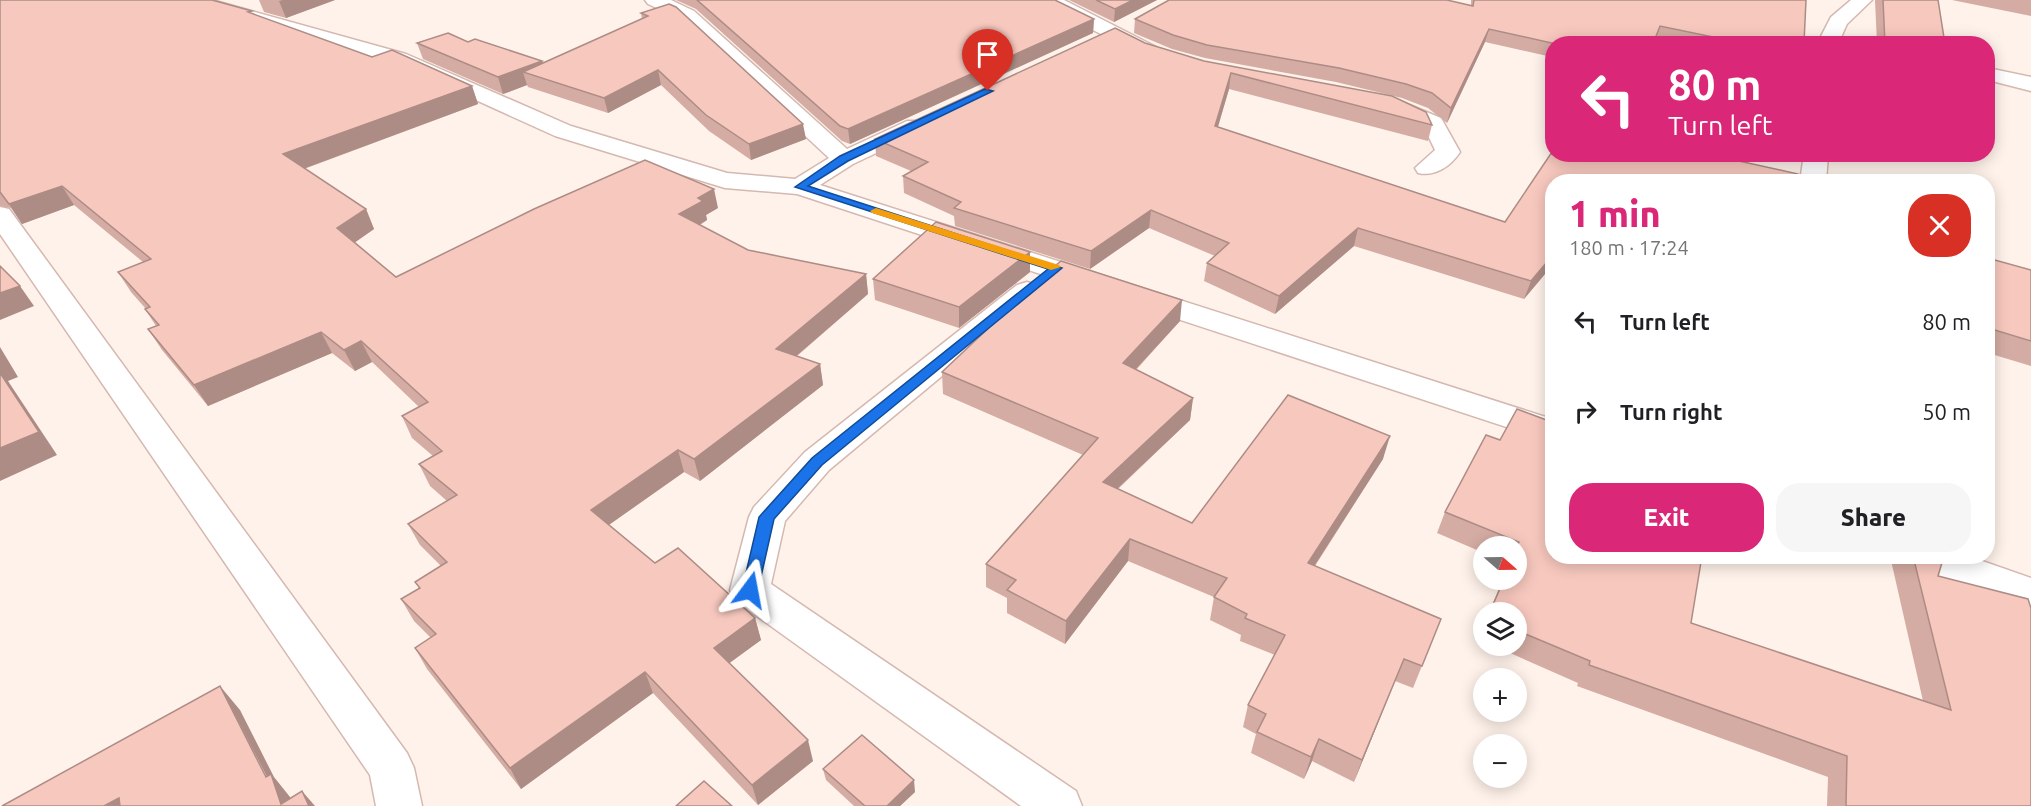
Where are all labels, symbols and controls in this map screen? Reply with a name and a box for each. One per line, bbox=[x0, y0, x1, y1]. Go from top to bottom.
pin bbox=[962, 29, 1013, 91]
icon: arrive bbox=[971, 38, 1004, 71]
icon: left bbox=[1569, 60, 1647, 138]
text: 80 m bbox=[1668, 61, 1762, 108]
text: Turn left bbox=[1668, 110, 1772, 140]
text: 1 min bbox=[1569, 193, 1661, 234]
button: close bbox=[1908, 194, 1971, 257]
text: 180 m · 17:24 bbox=[1569, 236, 1689, 259]
icon: left bbox=[1569, 305, 1602, 338]
text: Turn left bbox=[1620, 309, 1710, 334]
text: 80 m bbox=[1922, 309, 1971, 334]
icon: right bbox=[1569, 395, 1602, 428]
text: Turn right bbox=[1620, 399, 1722, 424]
text: 50 m bbox=[1922, 399, 1971, 424]
button: Exit bbox=[1569, 483, 1764, 552]
button: Share bbox=[1776, 483, 1971, 552]
north arrow bbox=[1473, 536, 1527, 590]
map controls bbox=[1473, 536, 1527, 788]
position arrow bbox=[718, 558, 782, 622]
button: layers bbox=[1473, 602, 1527, 656]
button: + bbox=[1473, 668, 1527, 722]
button: − bbox=[1473, 734, 1527, 788]

